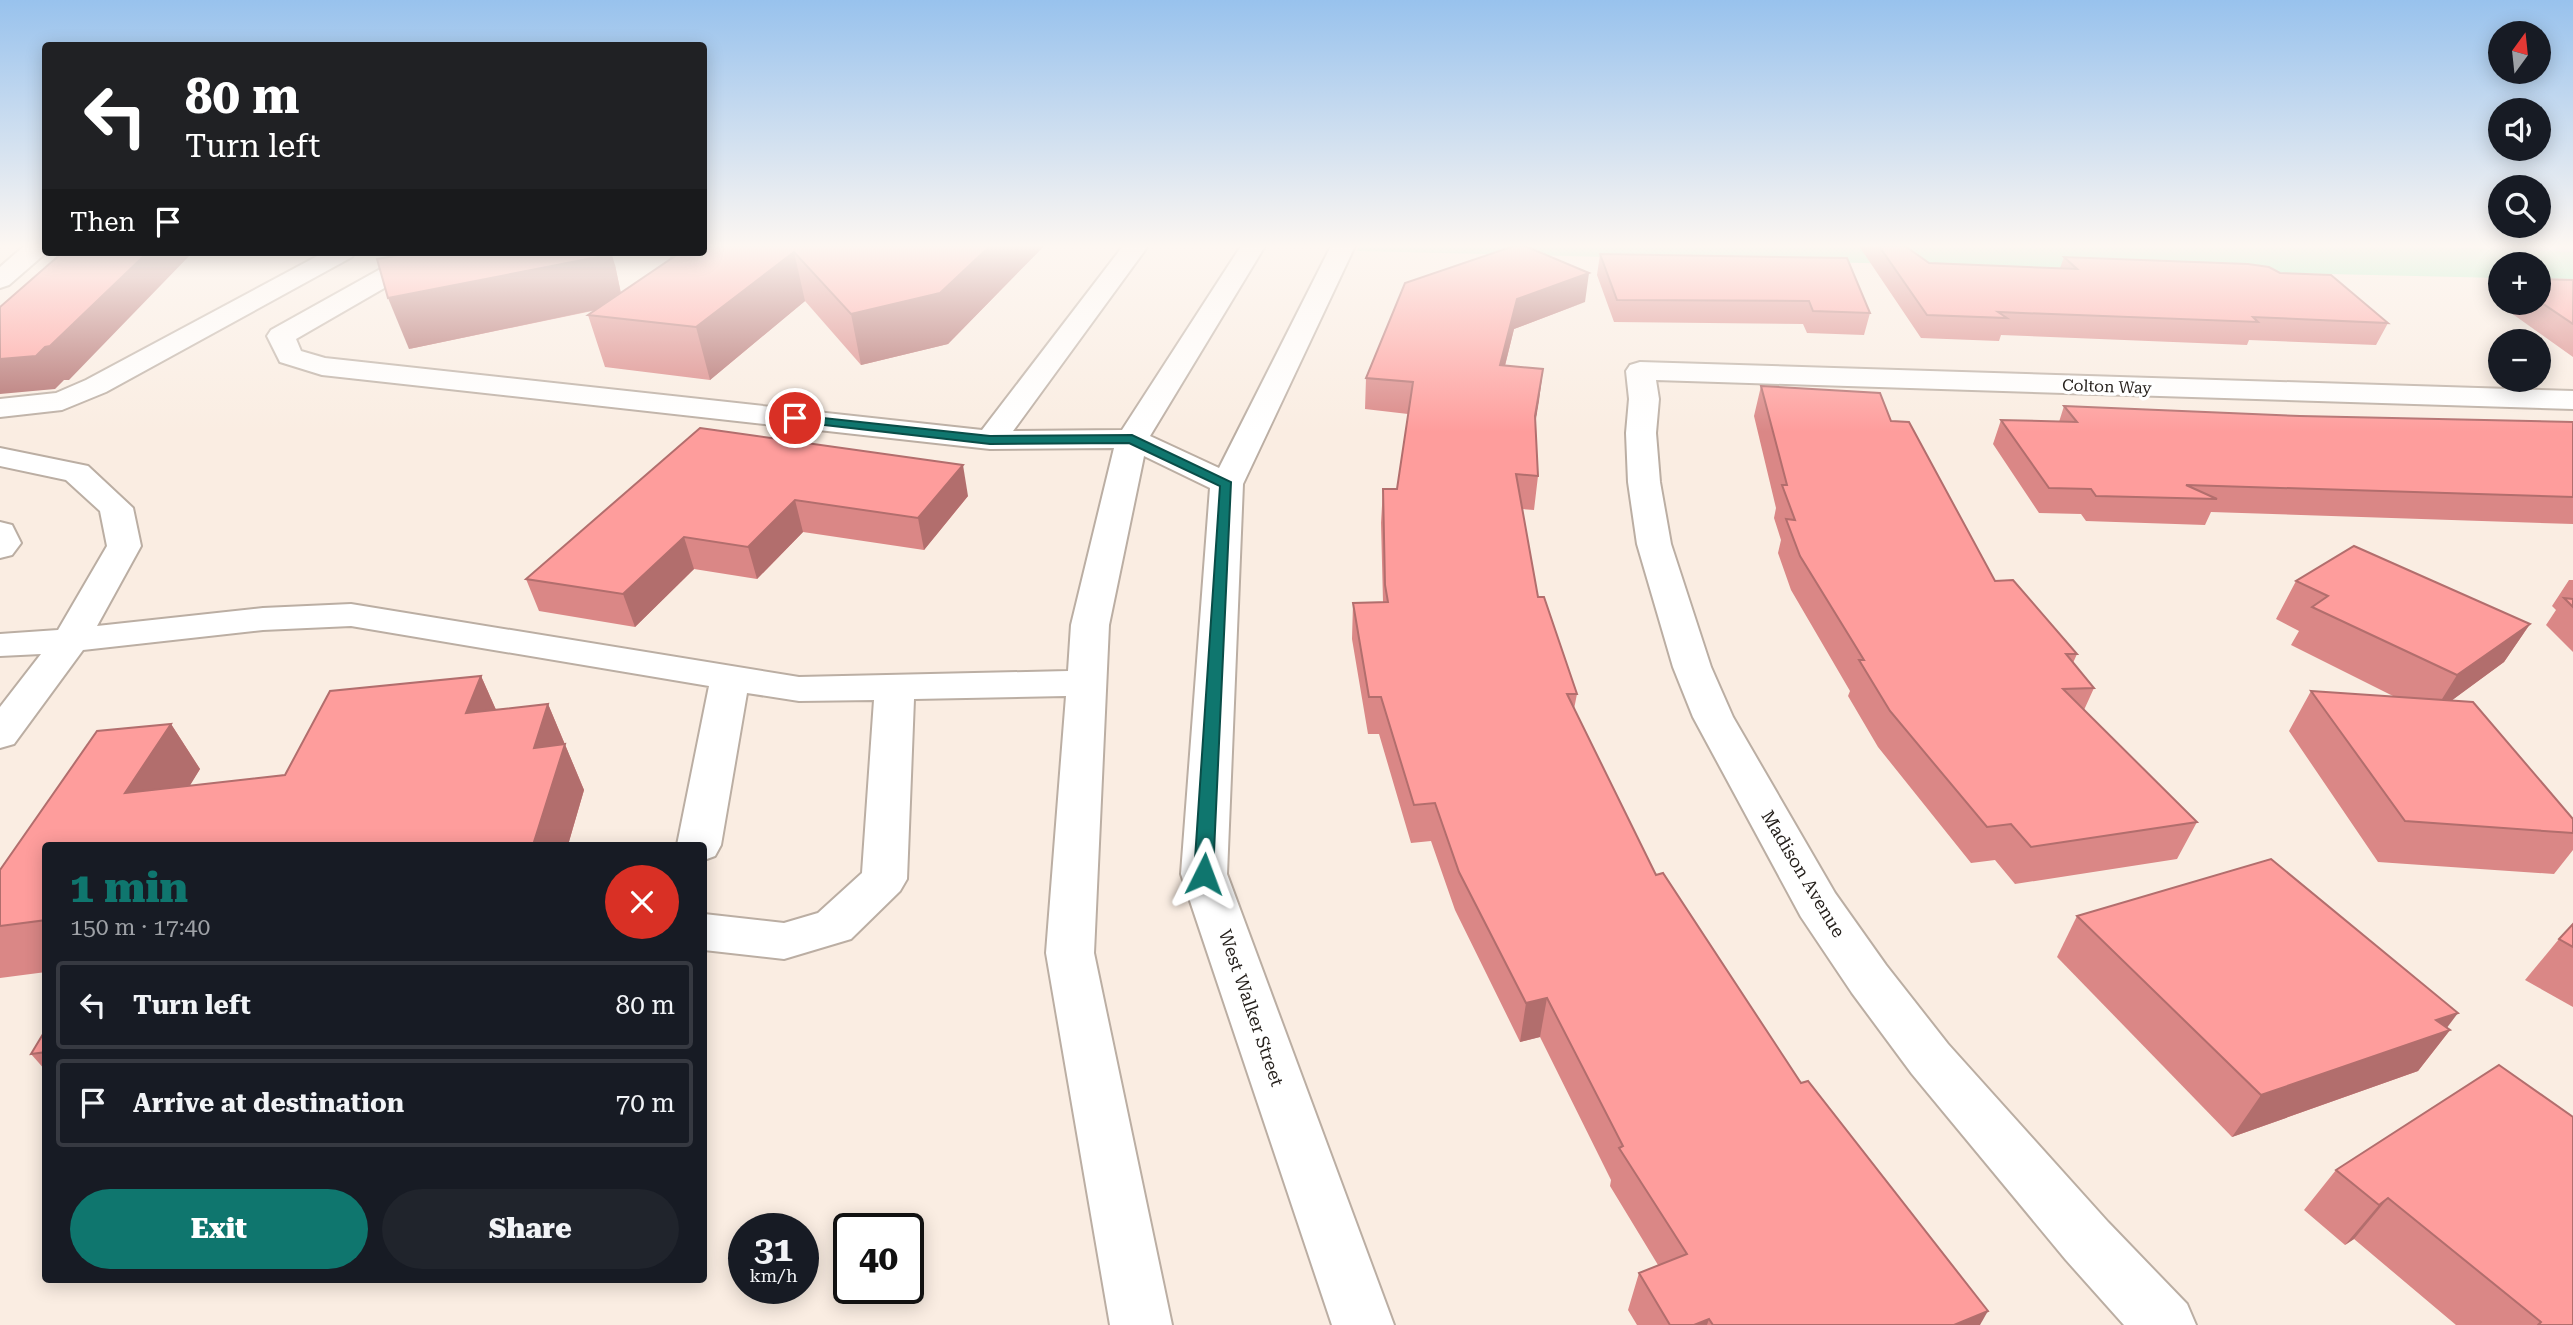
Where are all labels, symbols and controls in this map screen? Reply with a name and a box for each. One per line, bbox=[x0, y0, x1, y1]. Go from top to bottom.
north arrow bbox=[2488, 21, 2552, 84]
map controls bbox=[2488, 21, 2551, 392]
text: 80 m bbox=[185, 68, 300, 125]
icon: left bbox=[70, 70, 161, 161]
button: sound bbox=[2488, 98, 2551, 161]
text: Turn left bbox=[185, 127, 320, 165]
button: search bbox=[2488, 175, 2551, 238]
icon: arrive bbox=[149, 203, 187, 241]
text: Then bbox=[70, 207, 135, 237]
button: + bbox=[2488, 252, 2551, 315]
button: − bbox=[2488, 329, 2551, 392]
street label: Colton Way bbox=[2062, 375, 2153, 398]
pin bbox=[765, 388, 825, 448]
icon: arrive bbox=[776, 399, 814, 437]
street label: Madison Avenue bbox=[1757, 807, 1850, 941]
position arrow bbox=[1167, 837, 1241, 911]
text: 1 min bbox=[70, 863, 188, 912]
button: close bbox=[605, 865, 679, 939]
text: 150 m · 17:40 bbox=[70, 914, 210, 941]
street label: West Walker Street bbox=[1215, 927, 1288, 1089]
icon: left bbox=[74, 986, 112, 1024]
text: Turn left bbox=[133, 990, 251, 1020]
text: 80 m bbox=[616, 990, 675, 1020]
icon: arrive bbox=[74, 1084, 112, 1122]
text: Arrive at destination bbox=[133, 1088, 404, 1118]
text: 70 m bbox=[616, 1088, 675, 1118]
button: Exit bbox=[70, 1189, 368, 1269]
button: Share bbox=[382, 1189, 679, 1269]
speed limit sign: 40 bbox=[833, 1213, 924, 1304]
text: 31 bbox=[754, 1229, 793, 1270]
text: km/h bbox=[749, 1265, 798, 1286]

